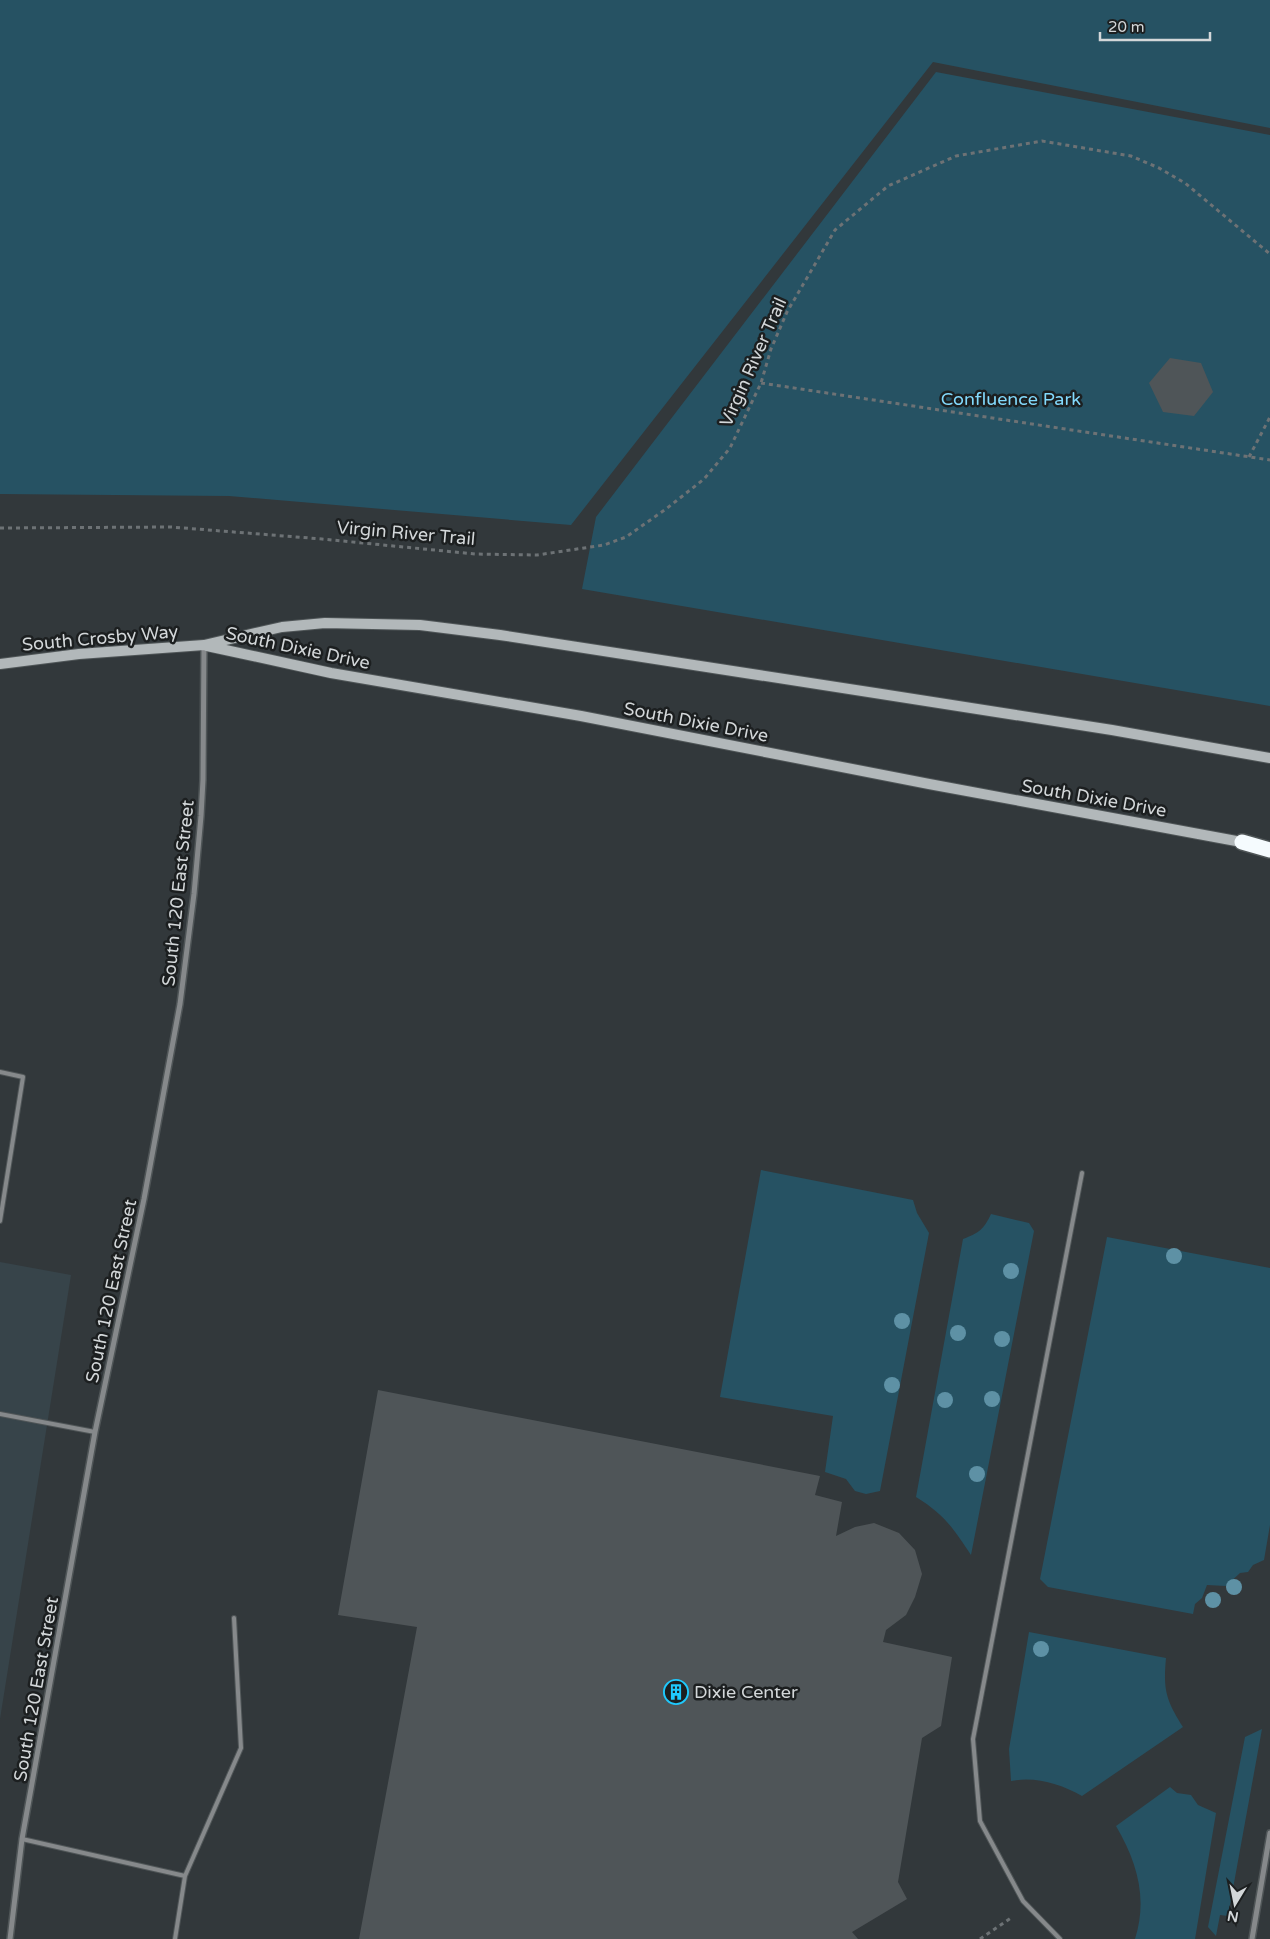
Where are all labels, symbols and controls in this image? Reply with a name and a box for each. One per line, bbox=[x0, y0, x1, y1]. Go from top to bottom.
scale bar bbox=[1100, 10, 1210, 42]
text: 20 m bbox=[1108, 18, 1145, 36]
street label: Virgin River Trail bbox=[715, 294, 791, 430]
park label: Confluence Park bbox=[941, 388, 1081, 410]
street label: Virgin River Trail bbox=[336, 516, 476, 550]
street label: South Crosby Way bbox=[21, 620, 179, 656]
street label: South Dixie Drive bbox=[224, 622, 372, 674]
street label: South Dixie Drive bbox=[622, 697, 770, 747]
street label: South Dixie Drive bbox=[1020, 774, 1168, 822]
street label: South 120 East Street bbox=[157, 799, 199, 987]
street label: South 120 East Street bbox=[81, 1197, 141, 1385]
street label: South 120 East Street bbox=[9, 1595, 63, 1783]
building icon: Dixie Center bbox=[663, 1679, 689, 1705]
place label: Dixie Center bbox=[694, 1681, 798, 1703]
north arrow bbox=[1210, 1879, 1260, 1929]
text: N bbox=[1226, 1907, 1240, 1926]

